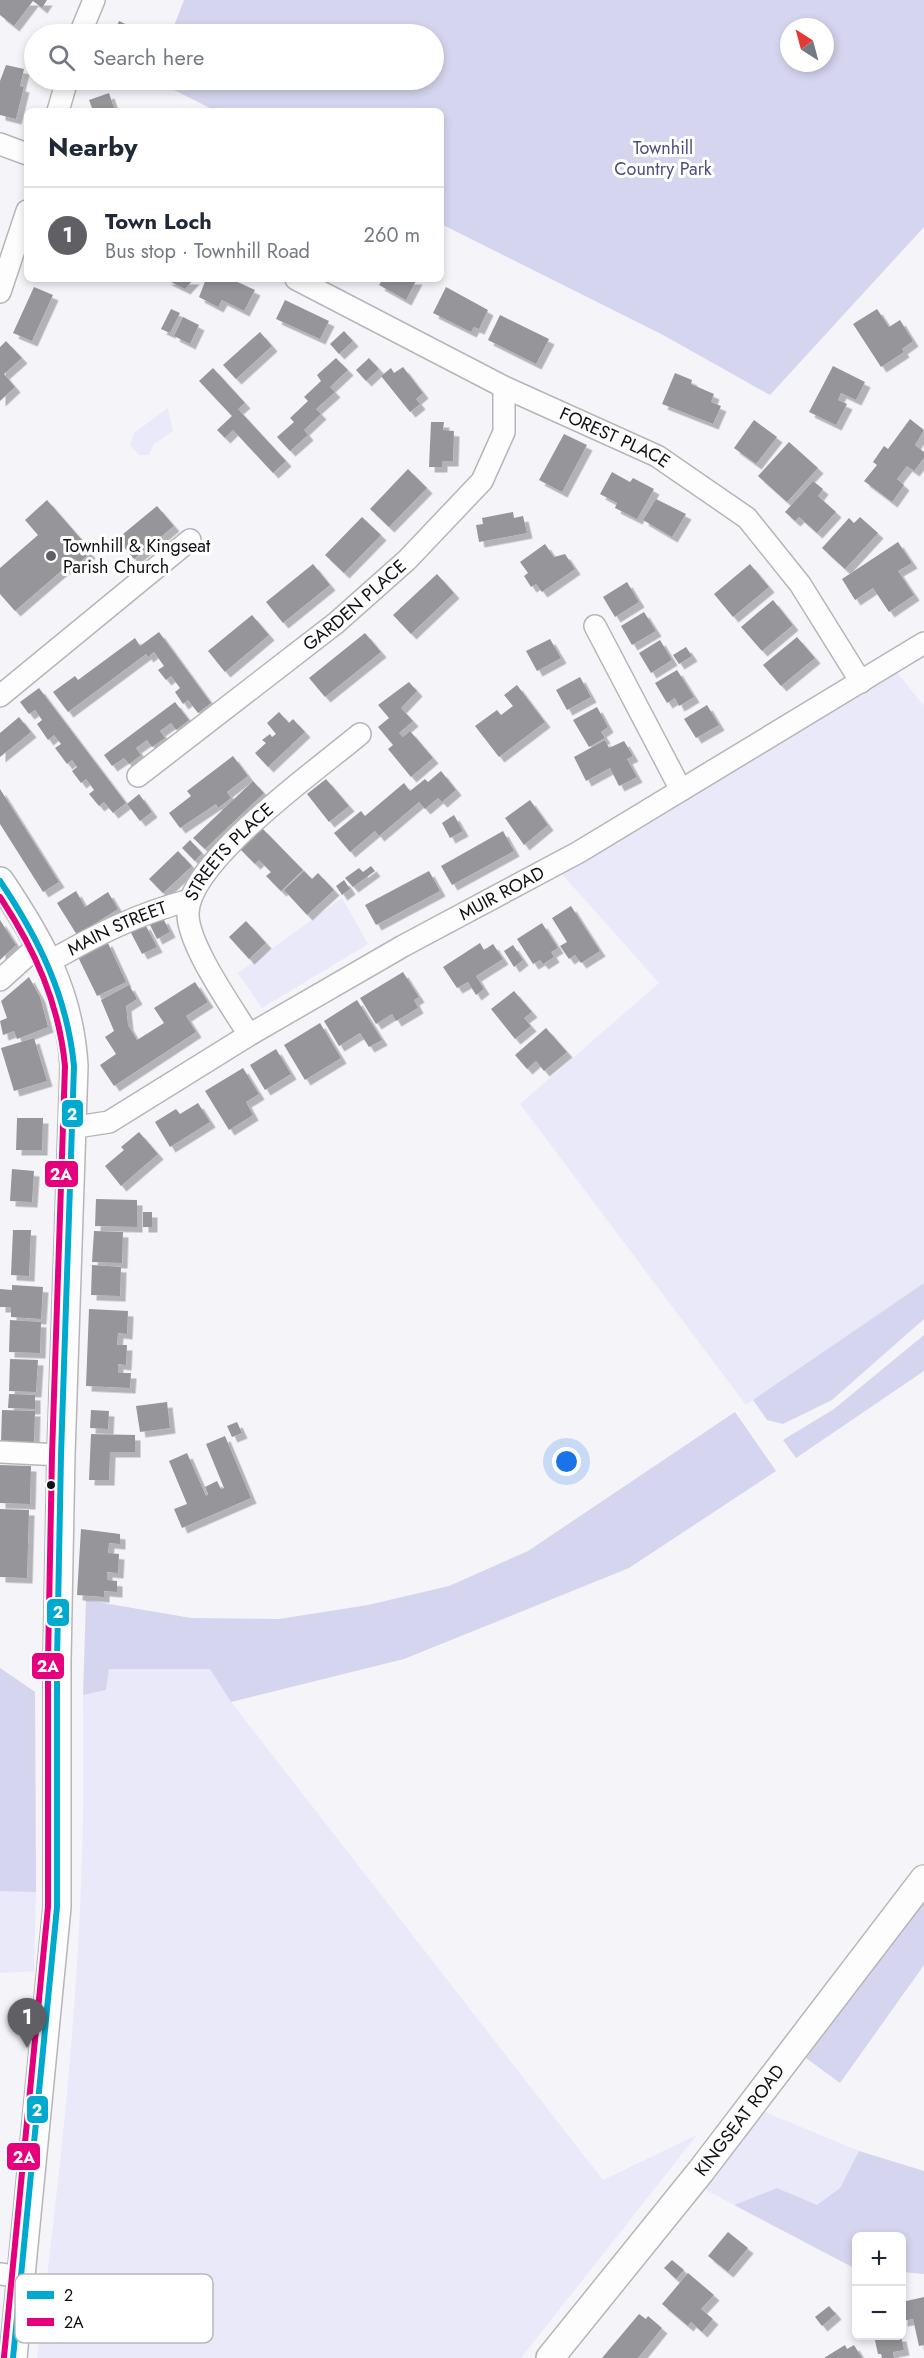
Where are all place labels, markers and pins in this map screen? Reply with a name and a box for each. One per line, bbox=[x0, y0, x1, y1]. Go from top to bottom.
place label: Townhill & Kingseat Parish Church bbox=[63, 533, 211, 580]
marker: Townhill & Kingseat Parish Church bbox=[44, 549, 58, 563]
unlabelled marker bbox=[45, 1479, 57, 1491]
pin: 1 bbox=[8, 1998, 46, 2048]

